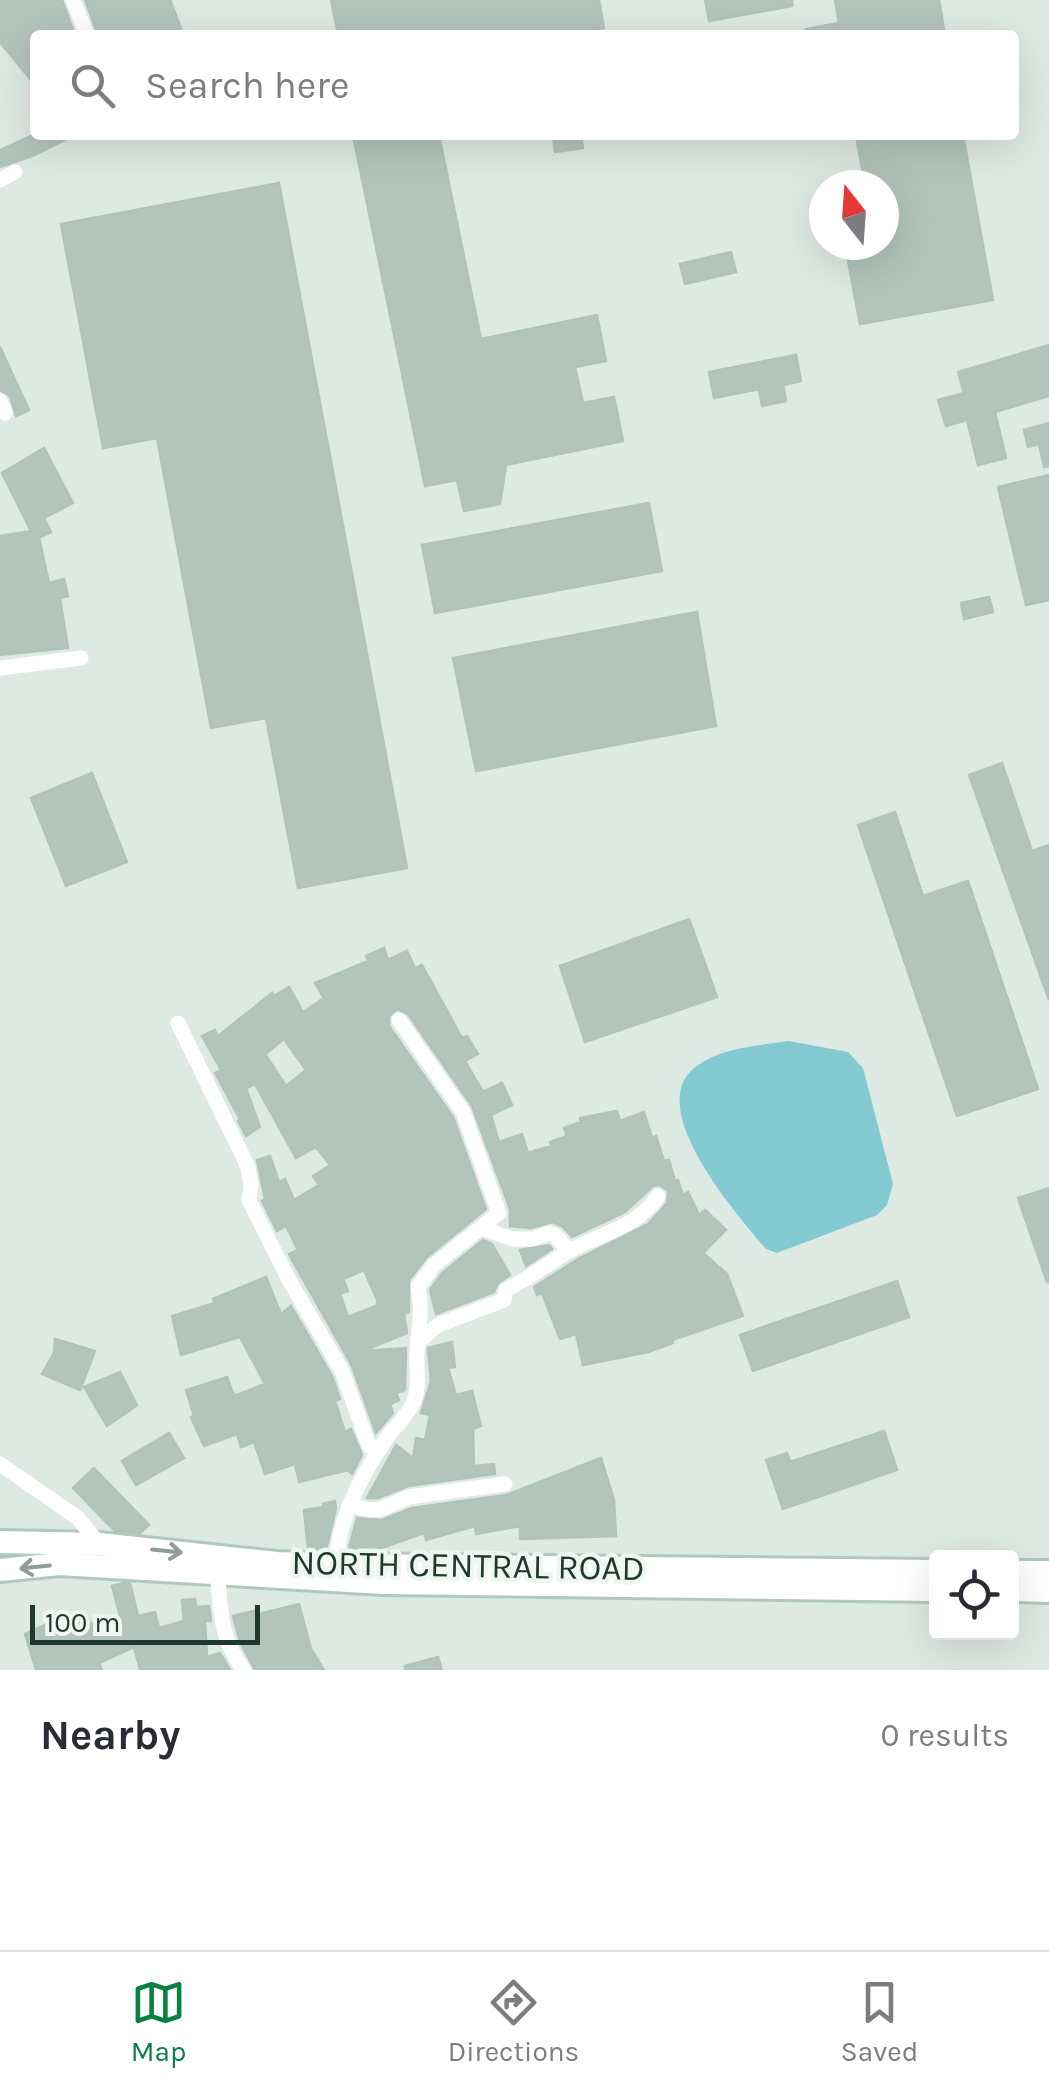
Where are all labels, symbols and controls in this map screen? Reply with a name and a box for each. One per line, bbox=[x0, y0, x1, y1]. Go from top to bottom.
search box bbox=[30, 30, 1019, 140]
icon: search bbox=[65, 58, 120, 113]
text: Search here bbox=[145, 63, 349, 108]
north arrow bbox=[809, 170, 899, 260]
one-way arrow bbox=[150, 1542, 183, 1561]
street label: NORTH CENTRAL ROAD bbox=[291, 1542, 645, 1589]
map controls bbox=[929, 1550, 1019, 1640]
button: locate bbox=[929, 1550, 1019, 1640]
one-way arrow bbox=[19, 1557, 51, 1576]
scale bar bbox=[30, 1600, 260, 1644]
text: 100 m bbox=[45, 1606, 120, 1639]
text: Nearby bbox=[40, 1710, 180, 1760]
text: 0 results bbox=[880, 1717, 1009, 1754]
tab: Map bbox=[131, 1975, 186, 2068]
tab: Directions bbox=[448, 1975, 579, 2068]
tab: Saved bbox=[841, 1975, 918, 2068]

